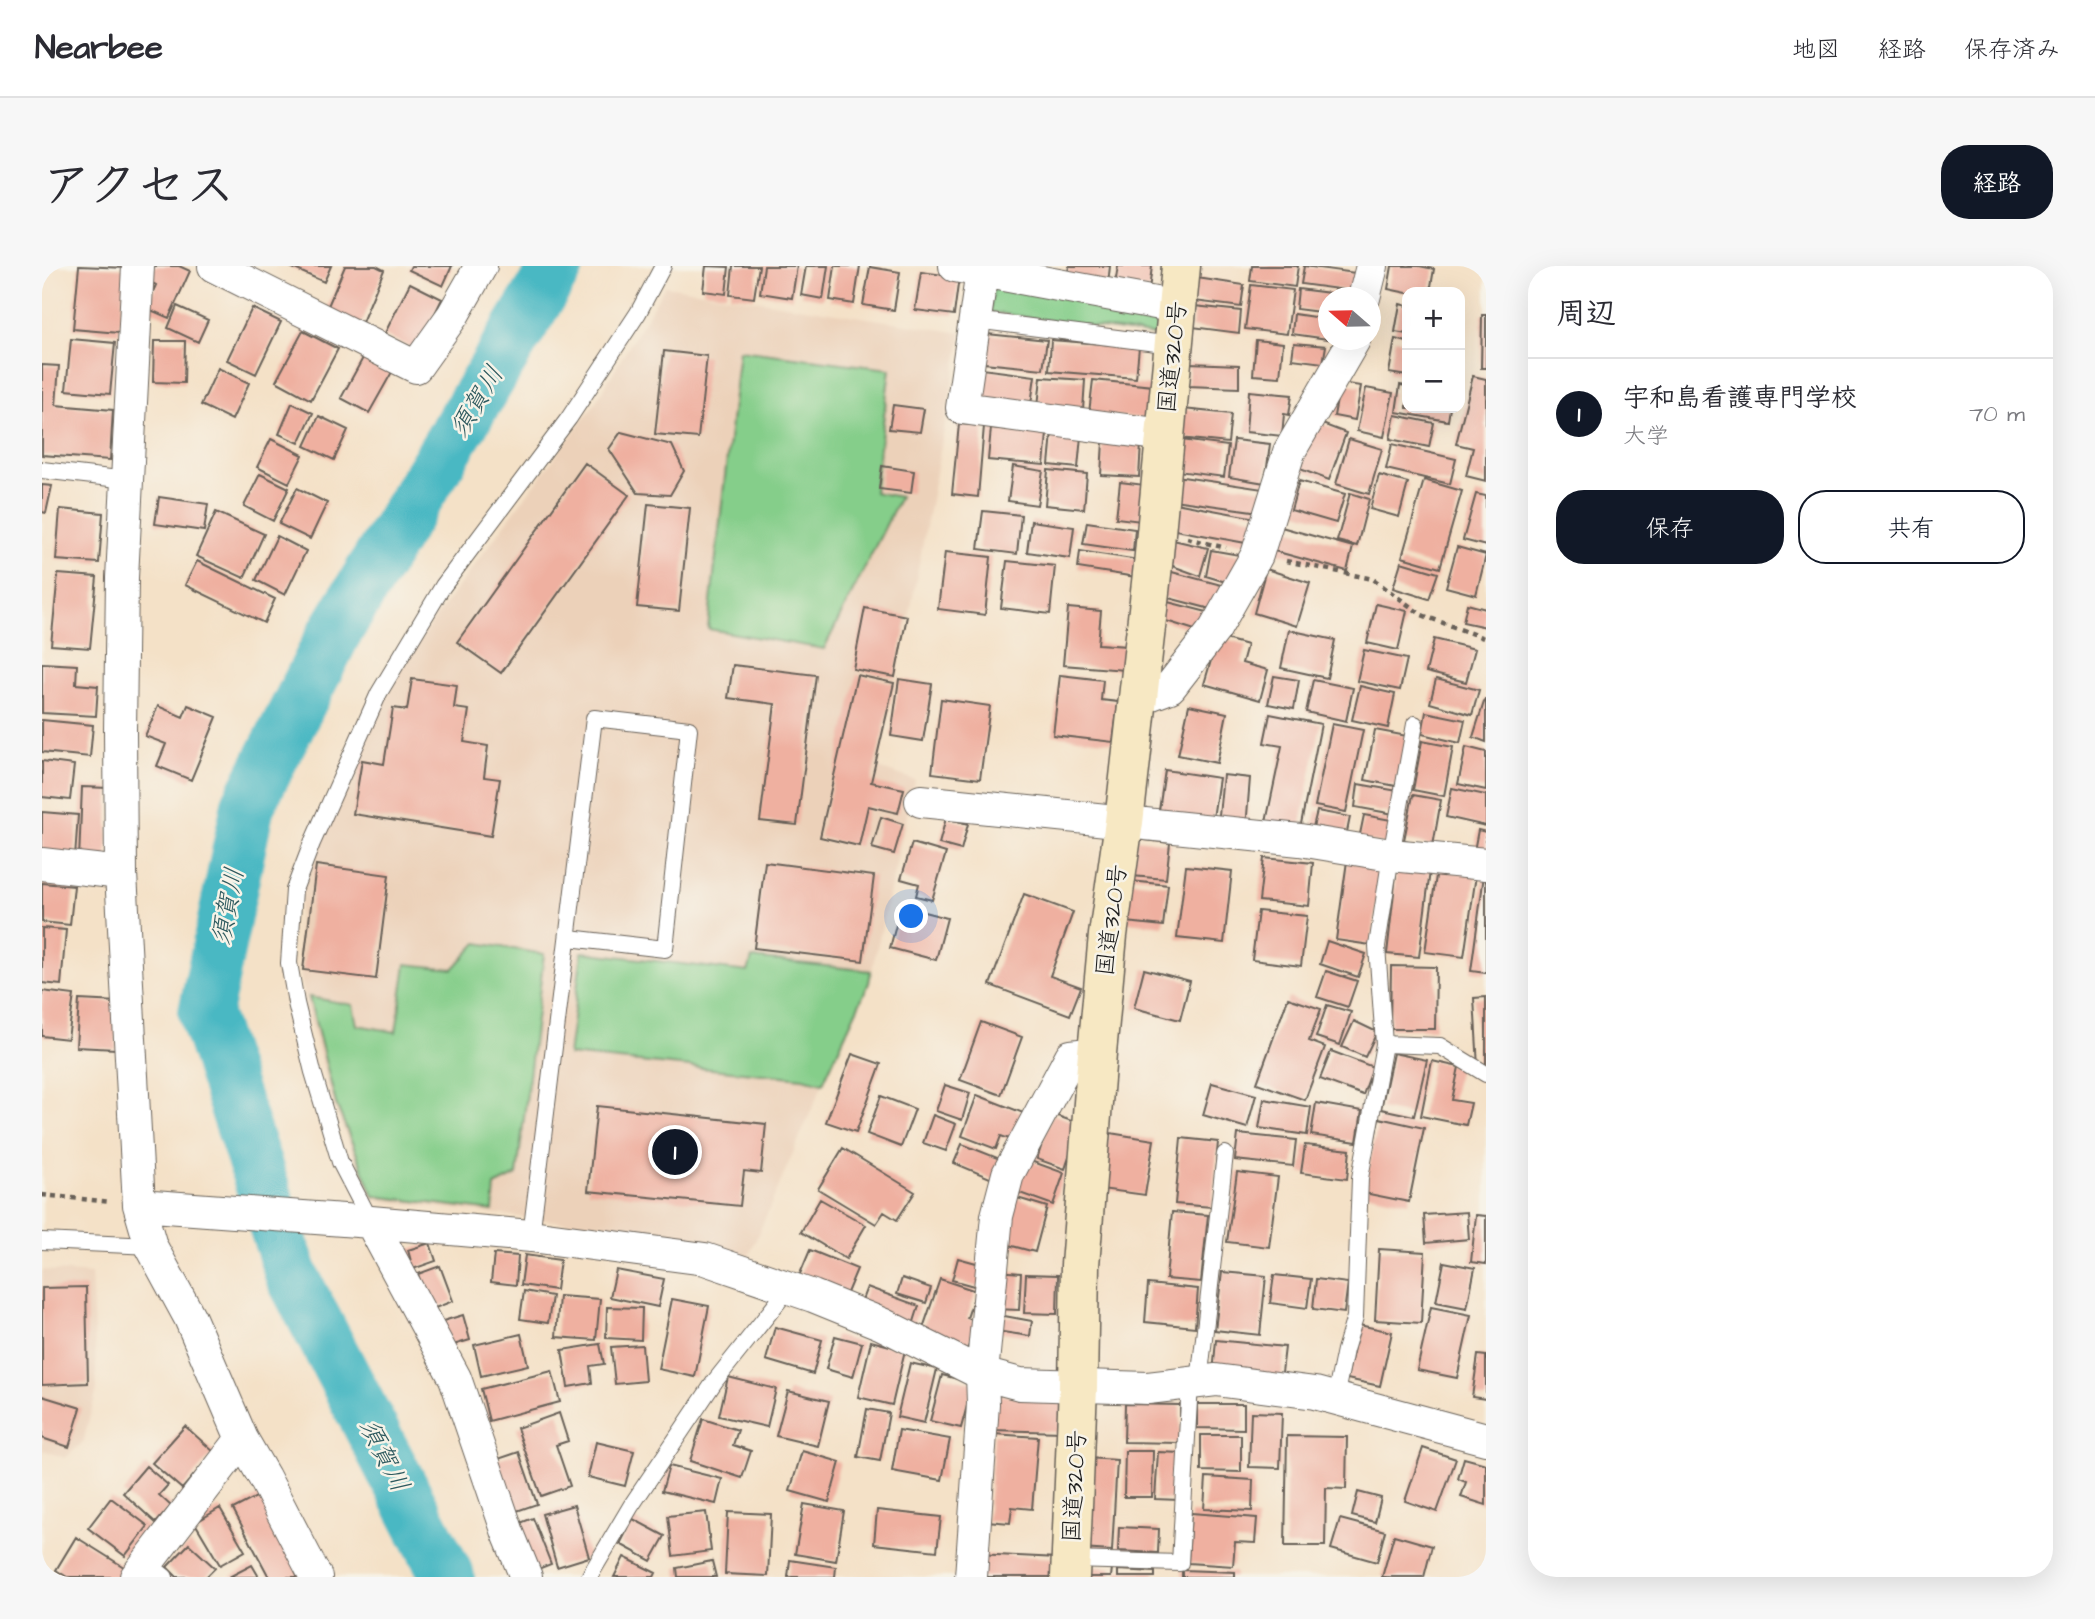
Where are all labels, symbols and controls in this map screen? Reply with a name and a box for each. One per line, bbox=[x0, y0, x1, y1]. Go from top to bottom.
text: Nearbee bbox=[35, 25, 163, 71]
text: 地図 bbox=[1792, 33, 1840, 67]
text: 経路 bbox=[1878, 33, 1926, 67]
text: 保存済み bbox=[1964, 33, 2060, 67]
button: 経路 bbox=[1941, 145, 2053, 219]
text: アクセス bbox=[42, 153, 235, 221]
north arrow bbox=[1318, 287, 1381, 350]
map controls bbox=[1402, 287, 1465, 413]
button: + bbox=[1402, 287, 1465, 350]
text: 周辺 bbox=[1556, 293, 1616, 335]
street label: 国道320号 bbox=[1150, 299, 1196, 415]
button: − bbox=[1402, 350, 1465, 413]
water label: 須賀川 bbox=[441, 359, 512, 444]
text: 宇和島看護専門学校 bbox=[1623, 380, 1857, 416]
text: 1 bbox=[1578, 398, 1580, 430]
text: 70 m bbox=[1969, 398, 2025, 430]
text: 大学 bbox=[1623, 420, 1669, 452]
button: 保存 bbox=[1556, 490, 1784, 564]
button: 共有 bbox=[1798, 490, 2025, 564]
street label: 国道320号 bbox=[1088, 862, 1136, 978]
water label: 須賀川 bbox=[203, 864, 253, 948]
your location bbox=[894, 899, 928, 933]
pin: 1 bbox=[652, 1126, 698, 1178]
water label: 須賀川 bbox=[350, 1413, 418, 1498]
street label: 国道320号 bbox=[1055, 1429, 1095, 1543]

